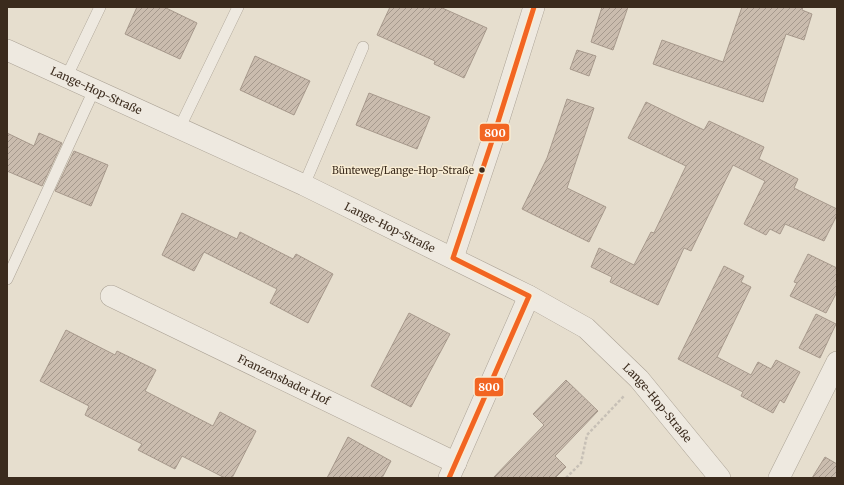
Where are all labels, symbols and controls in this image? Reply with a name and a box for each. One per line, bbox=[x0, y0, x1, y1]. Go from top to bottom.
street label: Lange-Hop-Straße bbox=[48, 64, 145, 118]
line badge: 800 bbox=[479, 123, 510, 142]
text: 800 bbox=[484, 126, 506, 140]
place label: Bünteweg/Lange-Hop-Straße bbox=[332, 164, 474, 177]
marker: Bünteweg/Lange-Hop-Straße bbox=[477, 165, 487, 175]
street label: Lange-Hop-Straße bbox=[342, 199, 438, 256]
street label: Franzensbader Hof bbox=[235, 351, 333, 408]
street label: Lange-Hop-Straße bbox=[620, 360, 695, 445]
line badge: 800 bbox=[474, 377, 504, 397]
text: 800 bbox=[478, 380, 500, 394]

